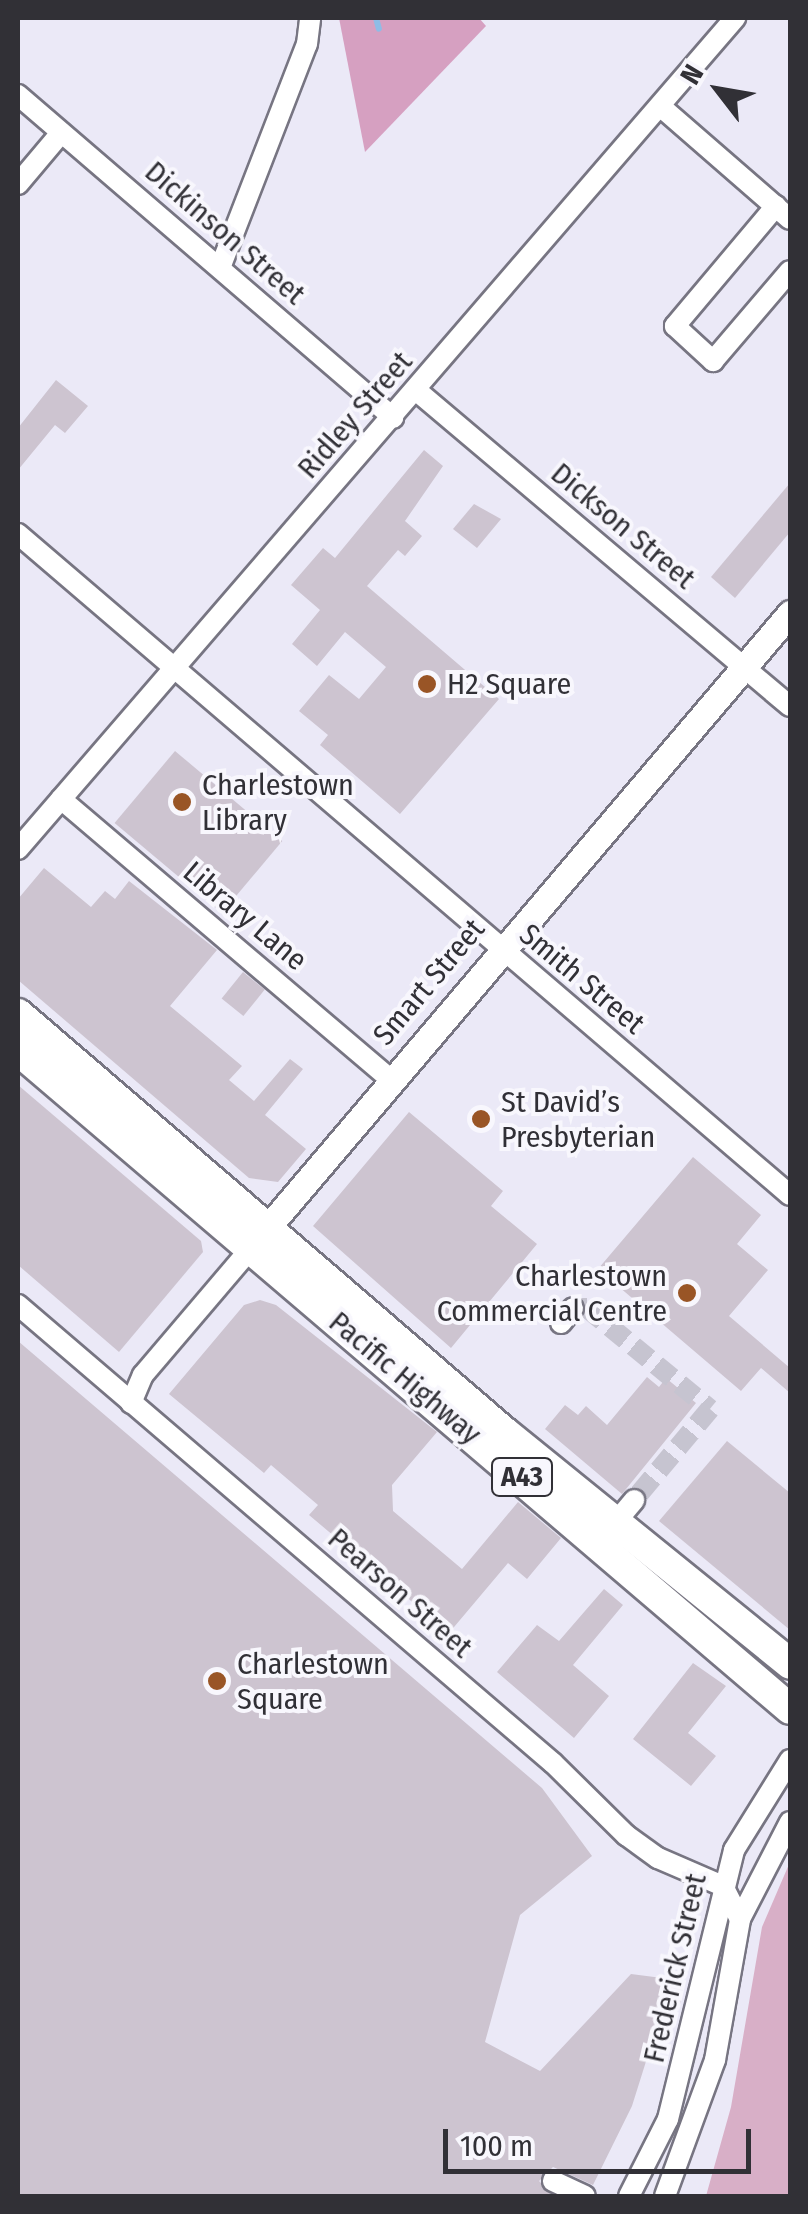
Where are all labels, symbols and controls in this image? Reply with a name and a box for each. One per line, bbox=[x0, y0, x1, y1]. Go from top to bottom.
north arrow bbox=[668, 40, 768, 140]
text: N bbox=[673, 59, 710, 90]
street label: Dickinson Street bbox=[138, 154, 312, 312]
street label: Ridley Street bbox=[290, 344, 420, 486]
street label: Dickson Street bbox=[544, 455, 702, 597]
place label: H2 Square bbox=[447, 666, 571, 702]
marker: H2 Square bbox=[416, 673, 438, 695]
place label: Charlestown Library bbox=[202, 767, 354, 838]
marker: Charlestown Library bbox=[171, 791, 193, 813]
street label: Library Lane bbox=[176, 854, 314, 978]
street label: Smart Street bbox=[366, 912, 492, 1052]
street label: Smith Street bbox=[512, 916, 652, 1042]
place label: St David’s Presbyterian bbox=[501, 1084, 655, 1154]
marker: St David’s Presbyterian bbox=[470, 1108, 492, 1130]
place label: Charlestown Commercial Centre bbox=[437, 1258, 667, 1328]
marker: Charlestown Commercial Centre bbox=[676, 1282, 698, 1304]
street label: Pacific Highway bbox=[322, 1304, 488, 1452]
road number: A43 bbox=[490, 1454, 554, 1500]
street label: Pearson Street bbox=[321, 1521, 479, 1665]
place label: Charlestown Square bbox=[237, 1646, 389, 1716]
marker: Charlestown Square bbox=[206, 1670, 228, 1692]
street label: Frederick Street bbox=[636, 1870, 714, 2066]
scale bar bbox=[448, 2109, 756, 2171]
text: 100 m bbox=[460, 2128, 533, 2164]

